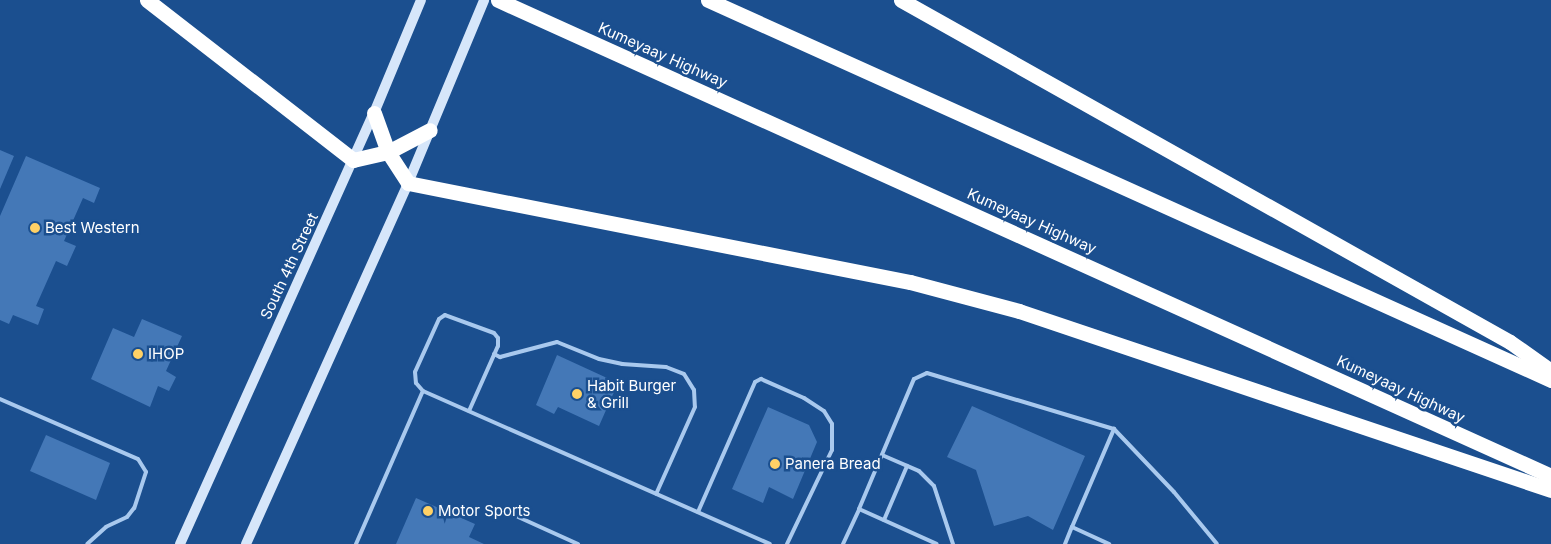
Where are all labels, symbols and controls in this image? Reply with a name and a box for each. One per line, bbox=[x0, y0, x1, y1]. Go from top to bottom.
street label: Kumeyaay Highway bbox=[596, 18, 730, 92]
street label: Kumeyaay Highway bbox=[965, 184, 1099, 258]
street label: South 4th Street bbox=[256, 210, 322, 322]
place label: Best Western bbox=[45, 219, 140, 237]
marker: Best Western bbox=[29, 222, 41, 234]
place label: IHOP bbox=[148, 345, 184, 363]
marker: IHOP bbox=[132, 348, 144, 360]
street label: Kumeyaay Highway bbox=[1334, 351, 1468, 427]
place label: Habit Burger & Grill bbox=[587, 376, 676, 411]
marker: Habit Burger & Grill bbox=[571, 388, 583, 400]
place label: Panera Bread bbox=[785, 455, 881, 473]
marker: Panera Bread bbox=[769, 458, 781, 470]
place label: Motor Sports bbox=[438, 502, 531, 520]
marker: Motor Sports bbox=[422, 505, 434, 517]

